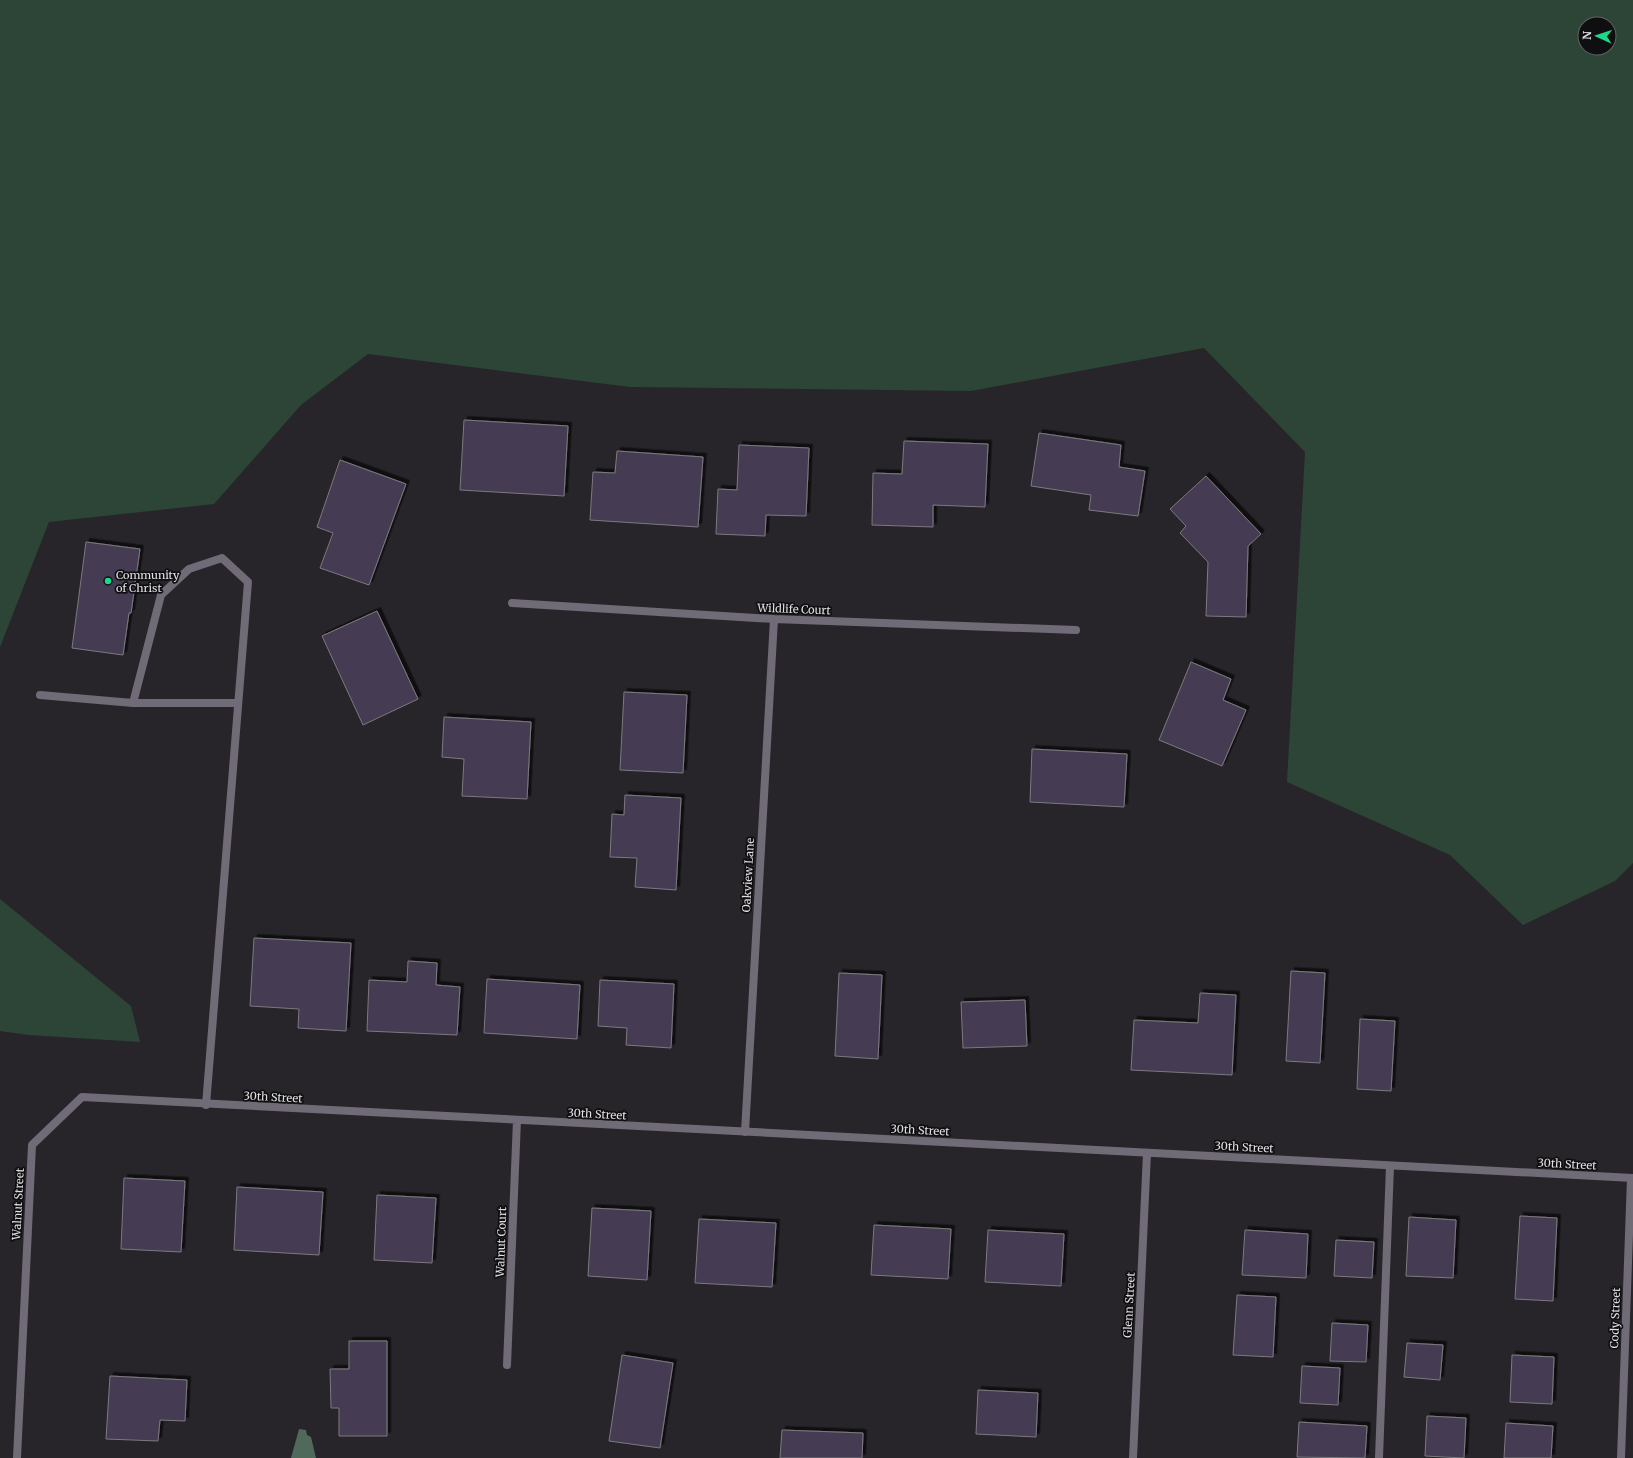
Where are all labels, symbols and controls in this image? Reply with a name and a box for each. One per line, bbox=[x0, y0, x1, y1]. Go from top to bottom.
north arrow bbox=[1577, 16, 1617, 56]
text: N bbox=[1580, 30, 1594, 40]
place label: Community of Christ bbox=[116, 568, 180, 595]
marker: Community of Christ bbox=[103, 576, 113, 586]
street label: Wildlife Court bbox=[756, 601, 832, 617]
street label: Oakview Lane bbox=[739, 837, 757, 913]
street label: 30th Street bbox=[243, 1088, 303, 1106]
street label: 30th Street bbox=[567, 1105, 627, 1123]
street label: 30th Street bbox=[890, 1121, 950, 1139]
street label: 30th Street bbox=[1214, 1138, 1274, 1156]
street label: 30th Street bbox=[1537, 1155, 1597, 1173]
street label: Walnut Street bbox=[9, 1167, 27, 1241]
street label: Walnut Court bbox=[493, 1206, 509, 1278]
street label: Glenn Street bbox=[1120, 1271, 1138, 1338]
street label: Cody Street bbox=[1607, 1287, 1623, 1349]

